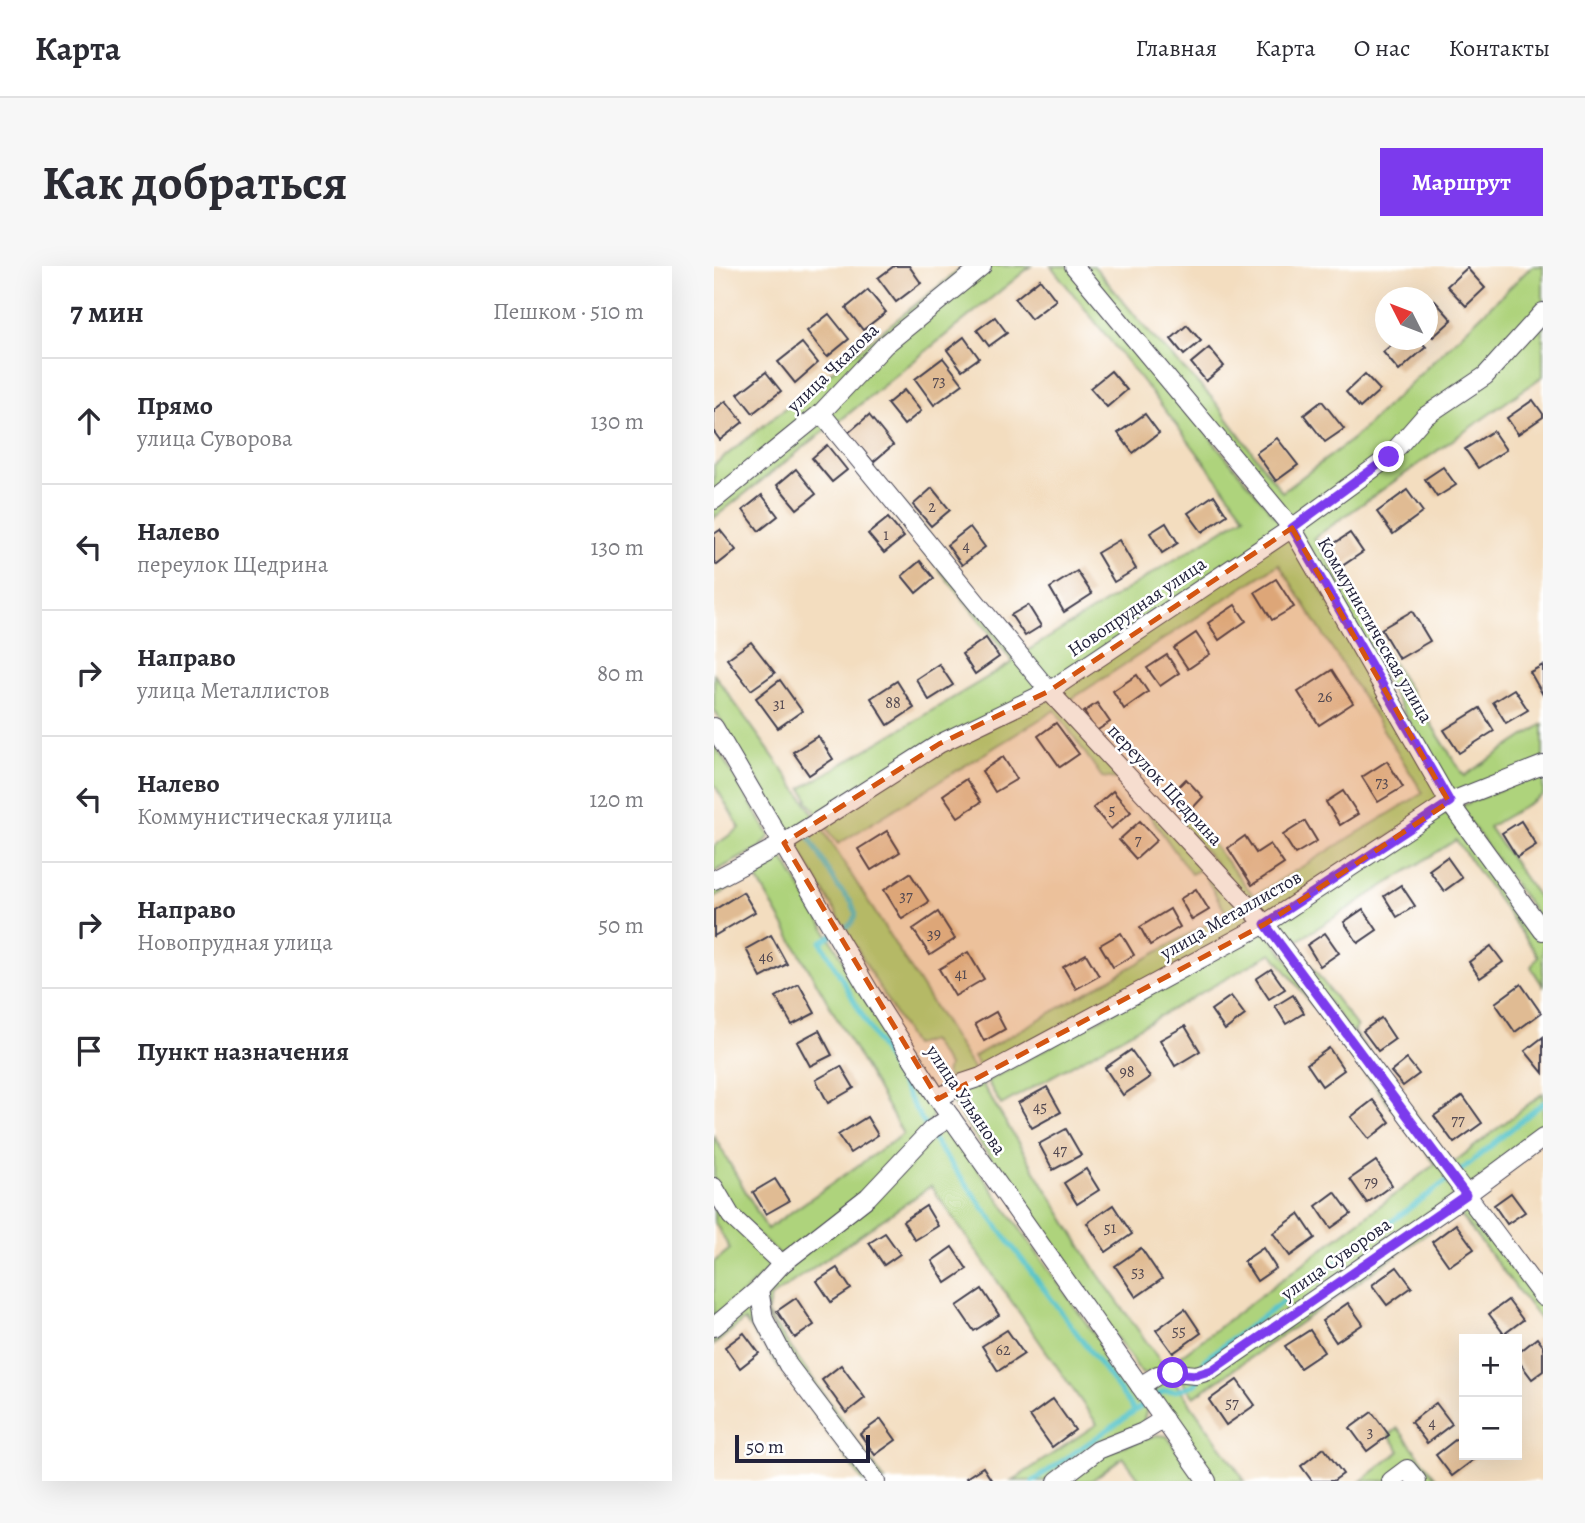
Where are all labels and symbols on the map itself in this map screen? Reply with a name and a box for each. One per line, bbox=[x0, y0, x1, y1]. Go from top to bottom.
north arrow bbox=[1375, 287, 1438, 350]
street label: улица Чкалова bbox=[781, 317, 885, 419]
house number: 73 bbox=[932, 370, 946, 392]
route end bbox=[1373, 441, 1404, 472]
house number: 2 bbox=[928, 496, 936, 518]
house number: 1 bbox=[883, 524, 889, 546]
street label: Коммунистическая улица bbox=[1311, 532, 1439, 728]
house number: 4 bbox=[962, 535, 970, 557]
street label: Новопрудная улица bbox=[1063, 551, 1212, 663]
house number: 26 bbox=[1318, 686, 1333, 708]
house number: 88 bbox=[885, 692, 901, 714]
house number: 31 bbox=[773, 693, 786, 715]
street label: переулок Щедрина bbox=[1102, 718, 1229, 852]
house number: 73 bbox=[1375, 771, 1389, 793]
house number: 5 bbox=[1109, 799, 1116, 821]
house number: 7 bbox=[1135, 829, 1142, 851]
street label: улица Металлистов bbox=[1155, 864, 1306, 967]
house number: 37 bbox=[899, 885, 913, 907]
house number: 39 bbox=[927, 923, 941, 945]
house number: 46 bbox=[759, 946, 773, 968]
house number: 41 bbox=[955, 963, 968, 985]
street label: улица Ульянова bbox=[919, 1039, 1013, 1160]
house number: 98 bbox=[1119, 1061, 1135, 1083]
house number: 45 bbox=[1033, 1096, 1047, 1118]
house number: 77 bbox=[1451, 1109, 1465, 1131]
house number: 47 bbox=[1053, 1139, 1067, 1161]
house number: 79 bbox=[1364, 1171, 1378, 1193]
street label: улица Суворова bbox=[1275, 1211, 1396, 1307]
house number: 51 bbox=[1104, 1217, 1117, 1239]
house number: 53 bbox=[1131, 1261, 1145, 1283]
house number: 55 bbox=[1172, 1320, 1186, 1342]
house number: 62 bbox=[996, 1339, 1011, 1361]
route start bbox=[1157, 1357, 1188, 1388]
house number: 57 bbox=[1225, 1392, 1239, 1414]
house number: 4 bbox=[1428, 1412, 1436, 1434]
house number: 3 bbox=[1367, 1421, 1373, 1443]
scale bar bbox=[735, 1432, 870, 1464]

